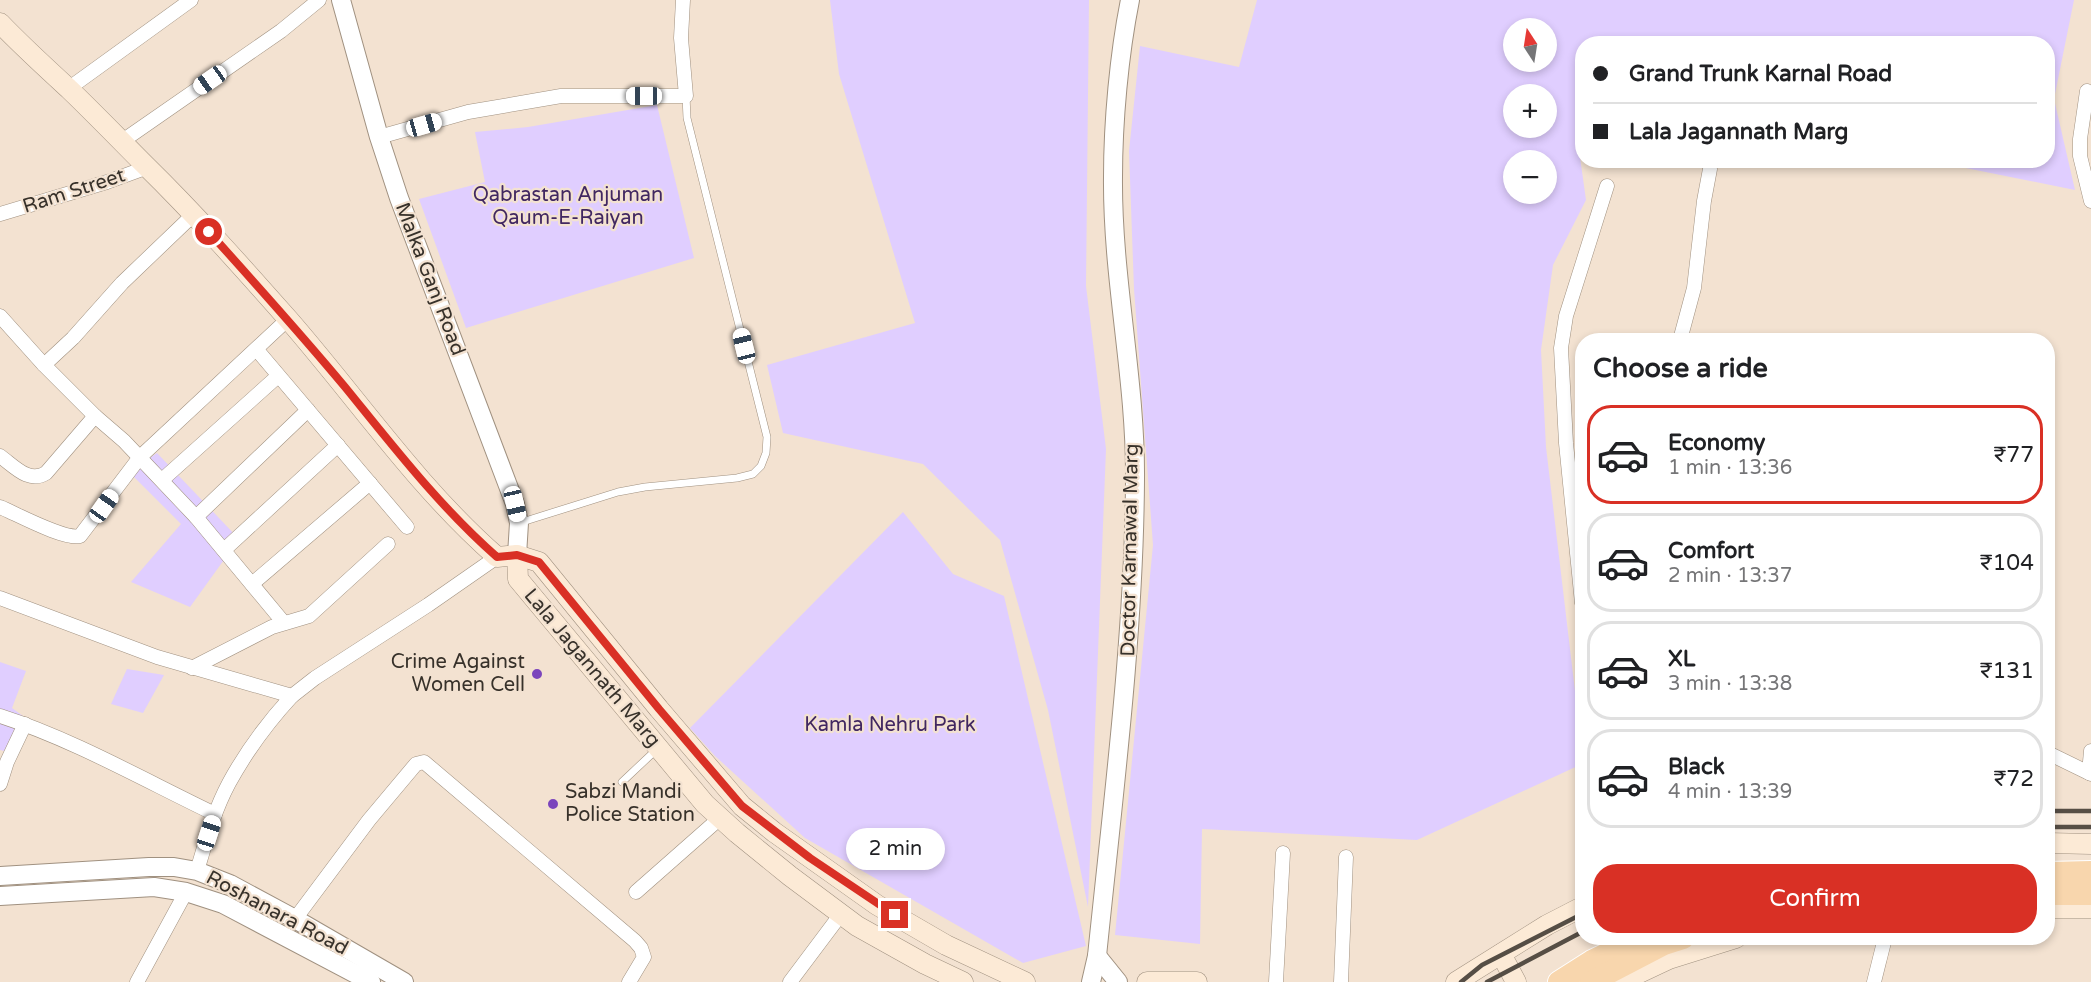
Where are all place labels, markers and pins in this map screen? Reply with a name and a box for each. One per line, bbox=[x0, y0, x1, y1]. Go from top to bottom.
place label: Crime Against Women Cell bbox=[391, 650, 525, 697]
marker: Crime Against Women Cell bbox=[530, 667, 544, 681]
place label: Sabzi Mandi Police Station bbox=[565, 780, 695, 827]
marker: Sabzi Mandi Police Station bbox=[546, 797, 560, 811]

